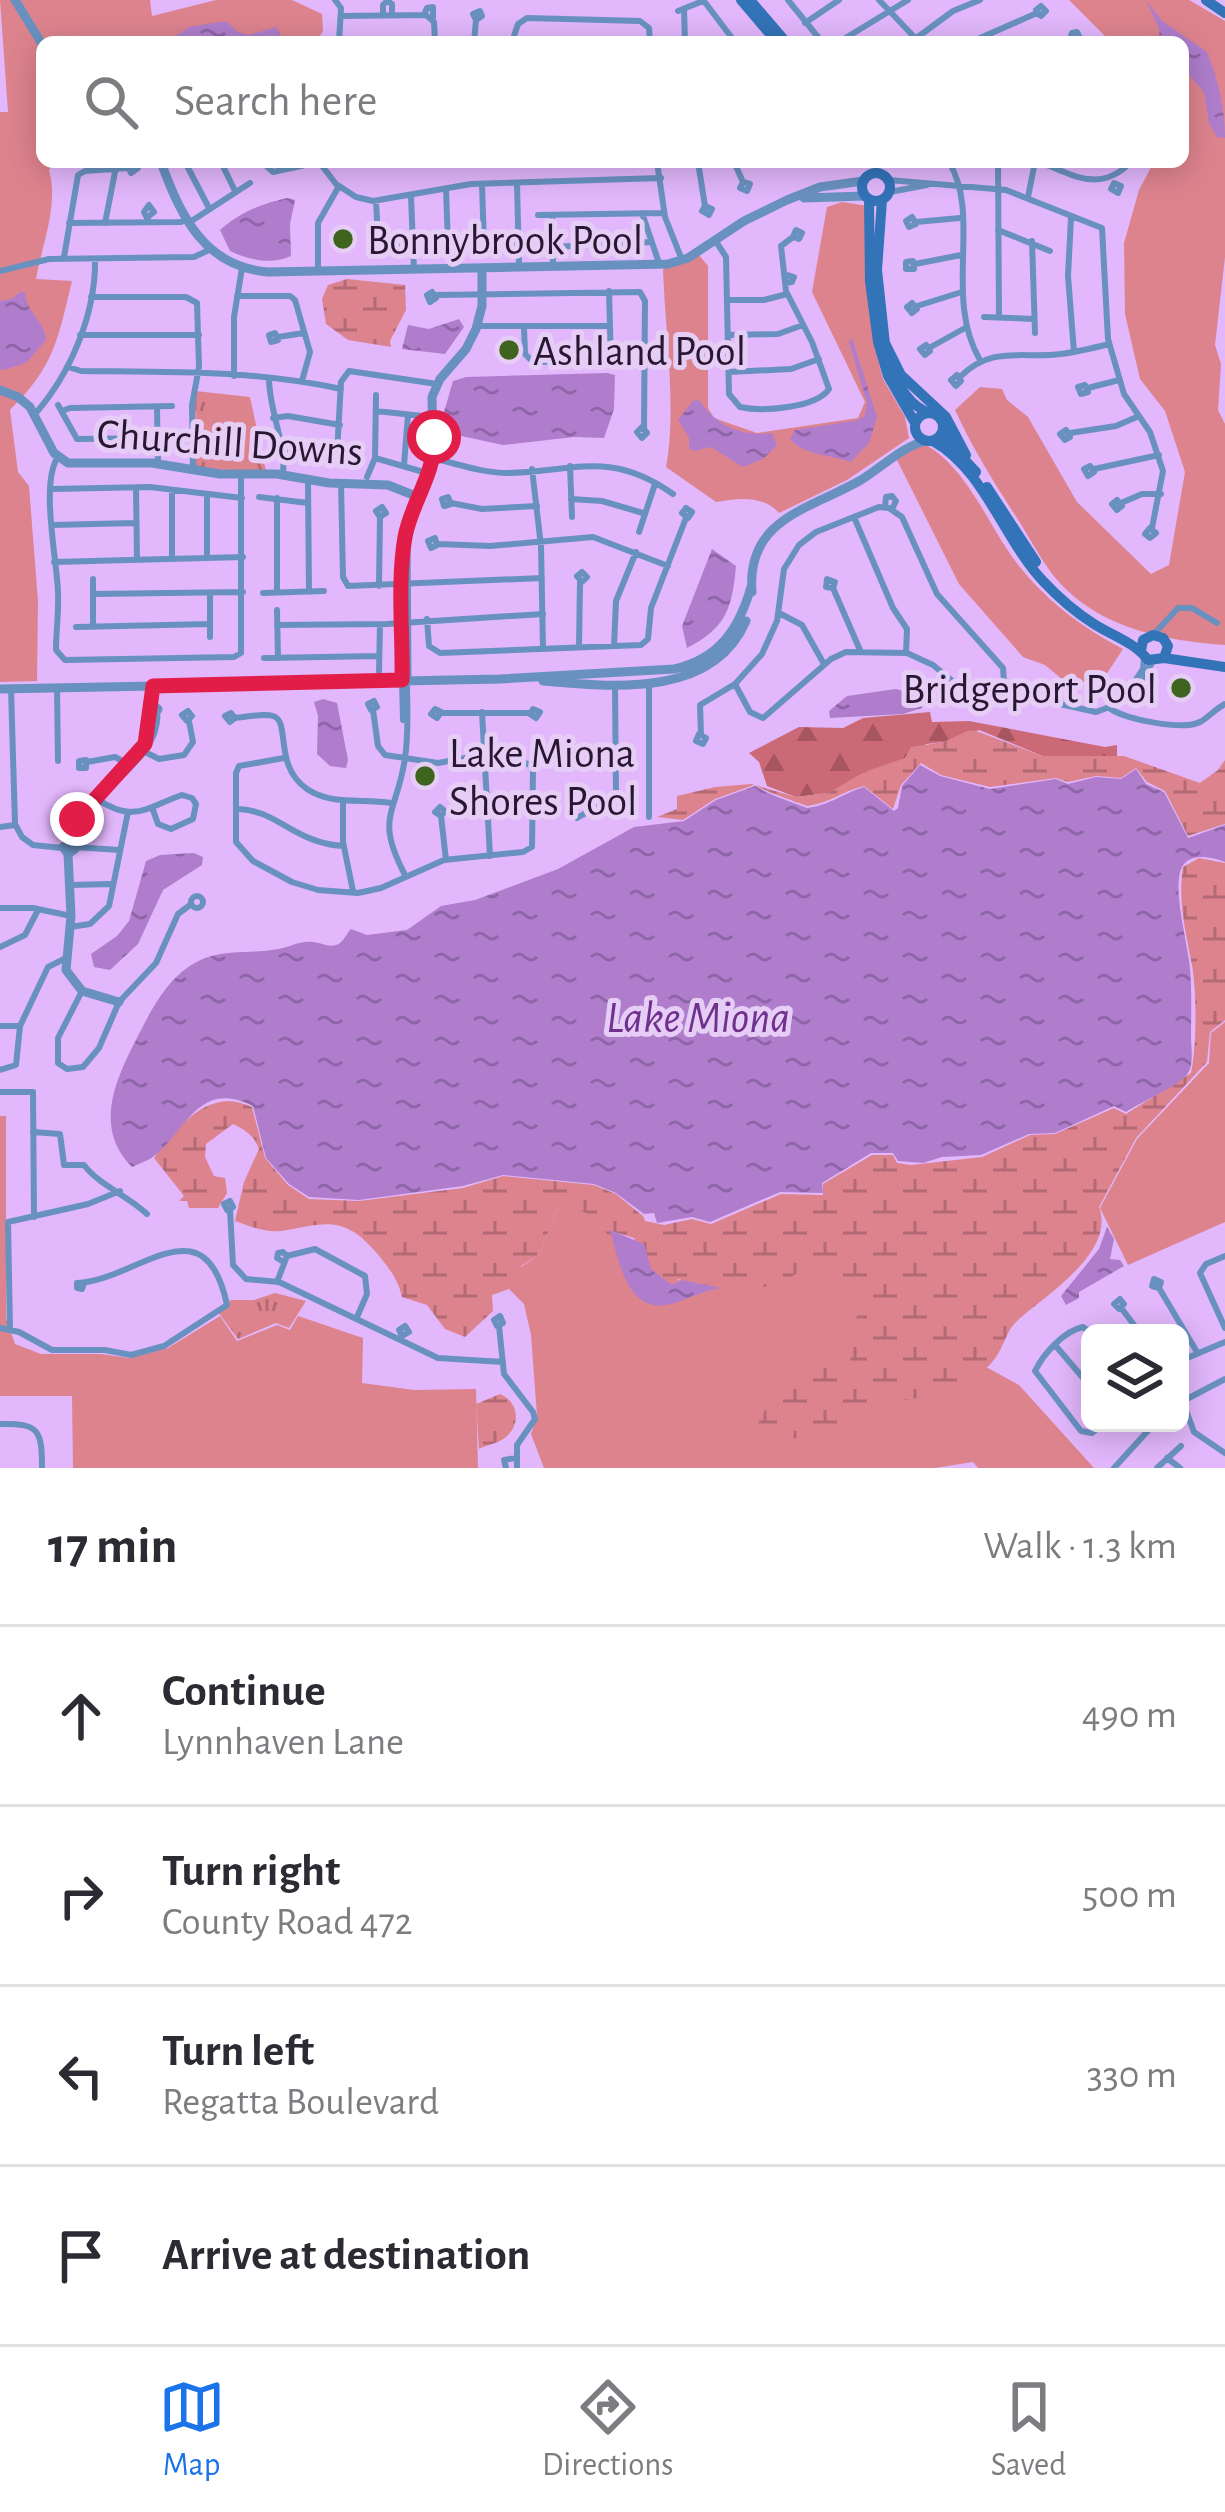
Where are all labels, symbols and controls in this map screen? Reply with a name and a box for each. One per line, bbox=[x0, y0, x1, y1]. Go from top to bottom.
search box bbox=[36, 36, 1189, 168]
icon: search bbox=[78, 69, 144, 135]
text: Search here bbox=[174, 79, 377, 124]
place label: Bonnybrook Pool bbox=[367, 220, 643, 262]
marker: Bonnybrook Pool bbox=[330, 226, 356, 252]
place label: Ashland Pool bbox=[533, 331, 746, 373]
marker: Ashland Pool bbox=[496, 337, 522, 363]
route start bbox=[407, 410, 461, 464]
street label: Churchill Downs bbox=[95, 413, 364, 473]
place label: Bridgeport Pool bbox=[902, 669, 1157, 711]
marker: Bridgeport Pool bbox=[1168, 675, 1194, 701]
place label: Lake Miona Shores Pool bbox=[449, 733, 638, 823]
marker: Lake Miona Shores Pool bbox=[412, 763, 438, 789]
route end bbox=[50, 792, 104, 846]
water label: Lake Miona bbox=[606, 996, 790, 1041]
map controls bbox=[1081, 1324, 1189, 1432]
button: layers bbox=[1081, 1324, 1189, 1432]
text: 17 min bbox=[48, 1521, 178, 1572]
text: Walk · 1.3 km bbox=[983, 1527, 1177, 1566]
text: Continue bbox=[162, 1669, 326, 1714]
icon: ahead bbox=[48, 1683, 114, 1749]
text: 490 m bbox=[1082, 1696, 1177, 1735]
text: Lynnhaven Lane bbox=[162, 1723, 404, 1762]
text: Turn right bbox=[162, 1849, 340, 1894]
icon: right bbox=[48, 1863, 114, 1929]
text: 500 m bbox=[1082, 1876, 1177, 1915]
text: County Road 472 bbox=[162, 1903, 413, 1942]
text: Turn left bbox=[162, 2029, 314, 2074]
icon: left bbox=[48, 2043, 114, 2109]
text: 330 m bbox=[1087, 2056, 1177, 2095]
text: Regatta Boulevard bbox=[162, 2083, 439, 2122]
icon: arrive bbox=[48, 2223, 114, 2289]
text: Arrive at destination bbox=[162, 2233, 530, 2278]
tab: Map bbox=[159, 2374, 225, 2486]
tab: Directions bbox=[542, 2374, 673, 2486]
tab: Saved bbox=[991, 2374, 1066, 2486]

